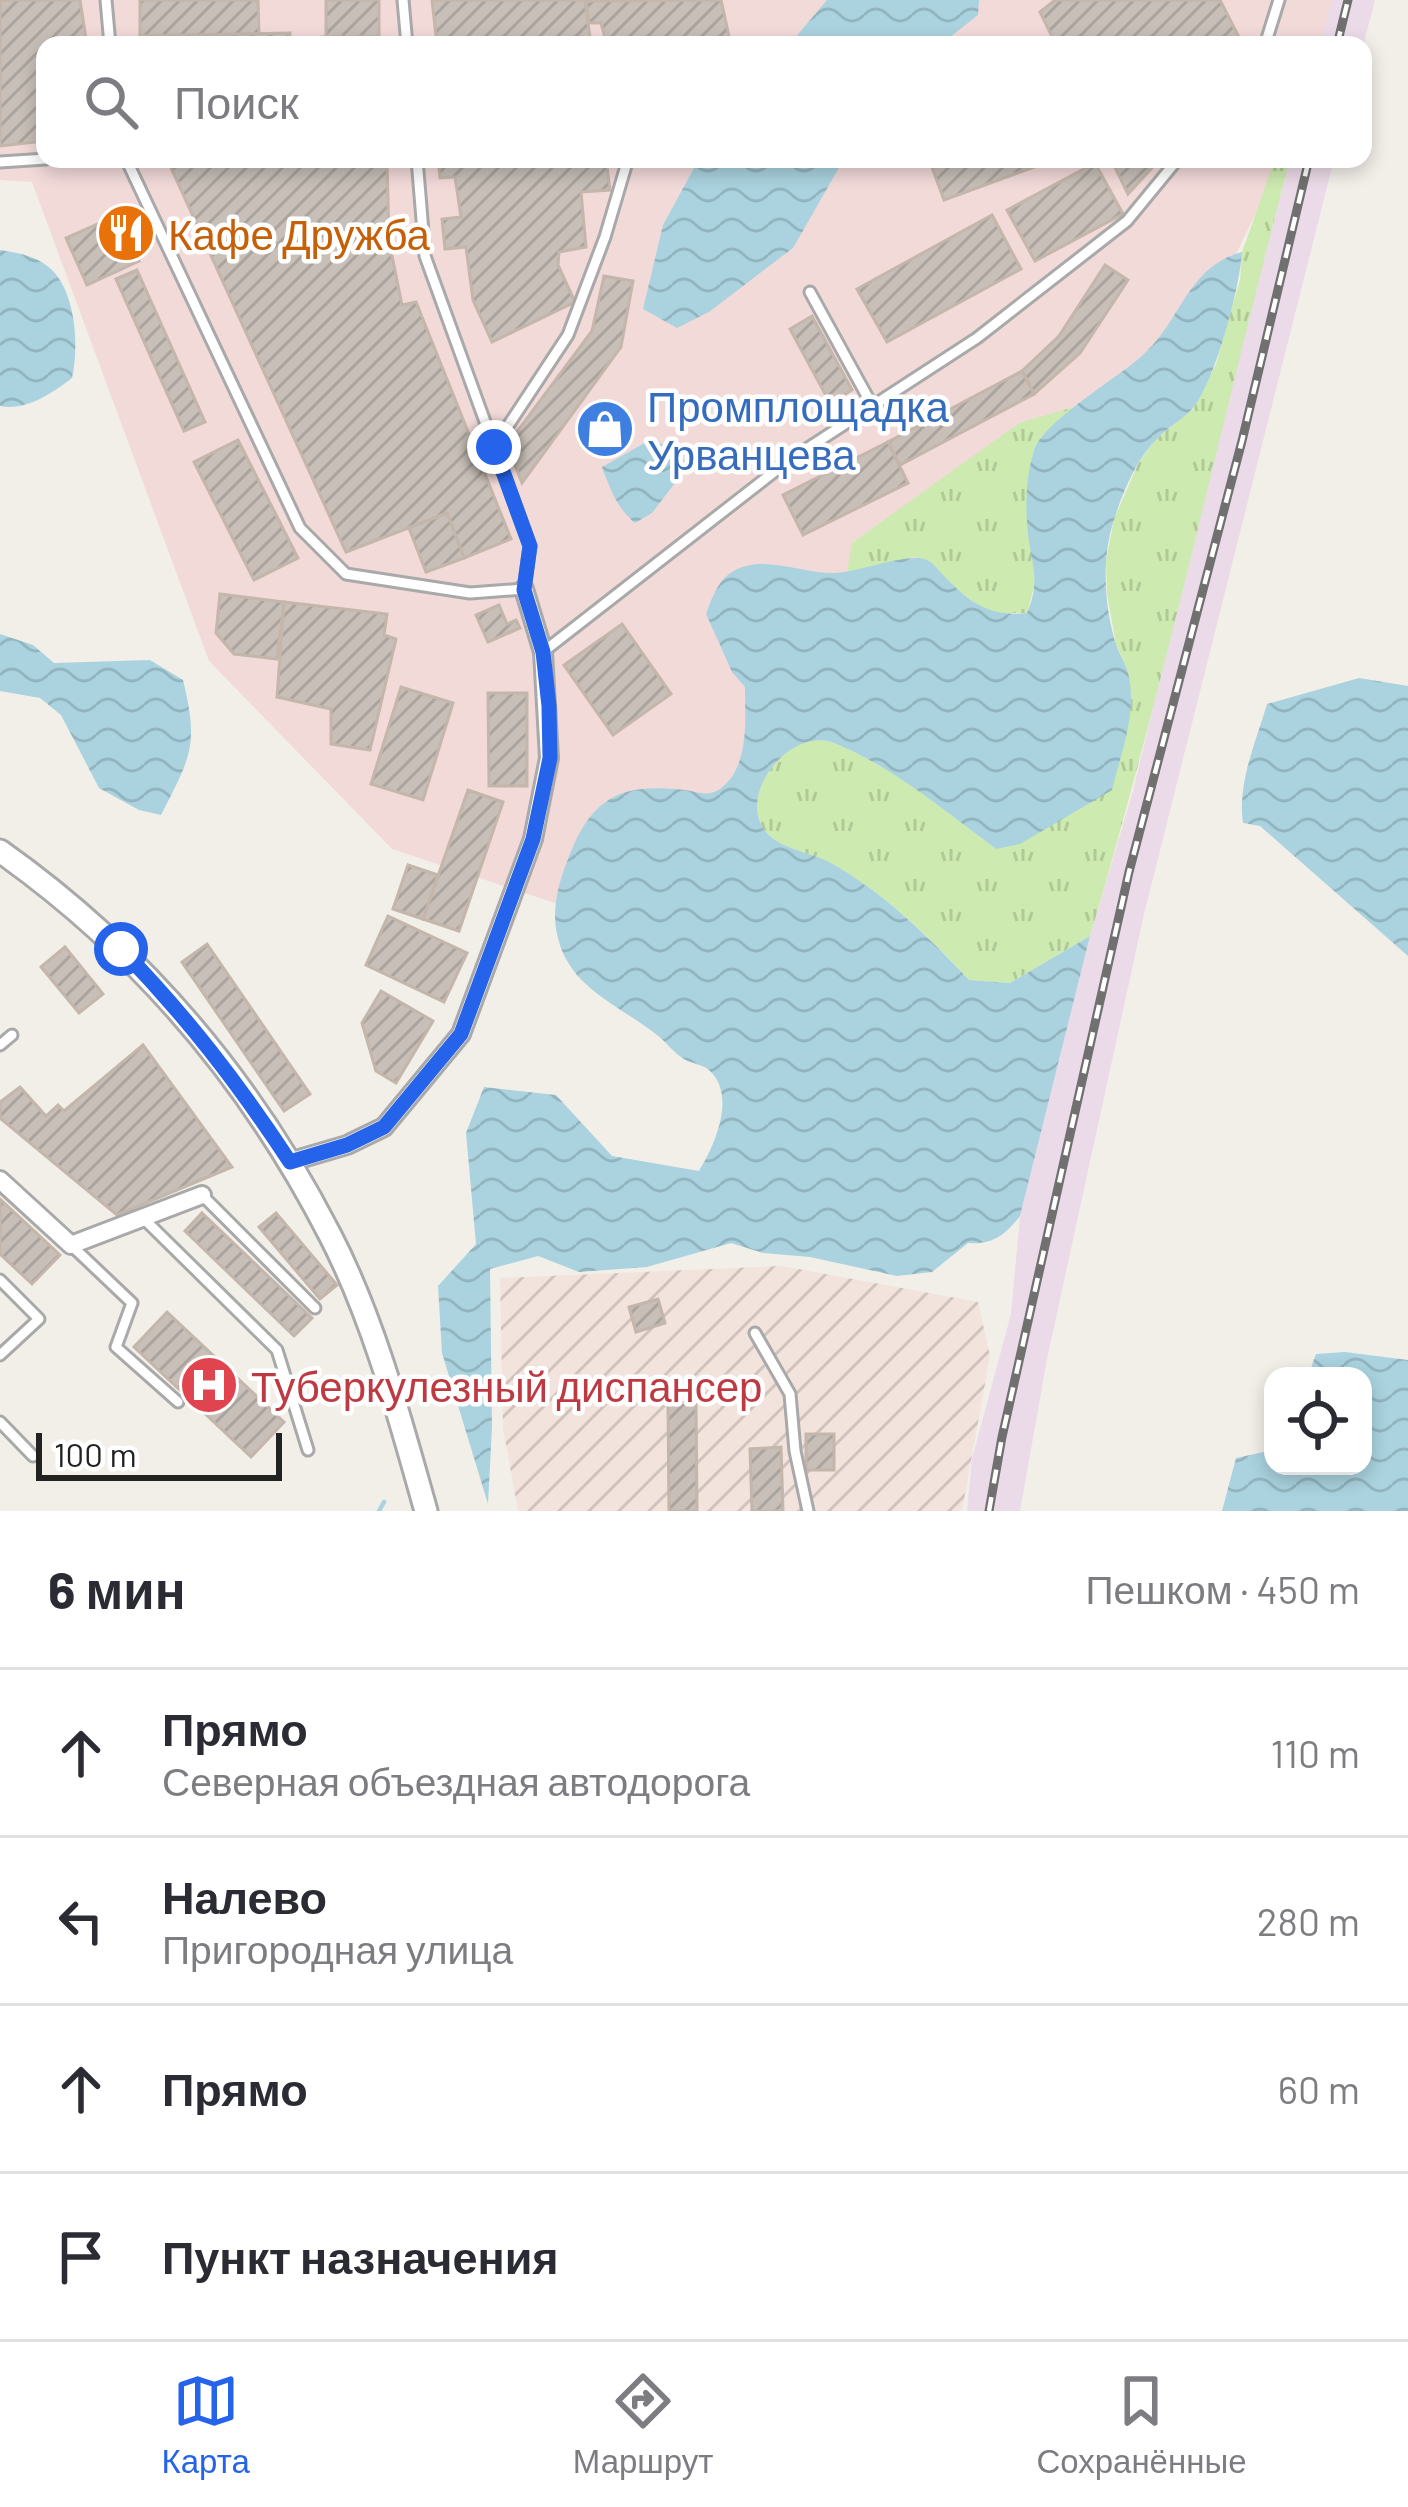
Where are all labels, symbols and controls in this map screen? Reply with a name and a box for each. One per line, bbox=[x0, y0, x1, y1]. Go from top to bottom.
search box bbox=[36, 36, 1372, 168]
icon: search bbox=[78, 69, 144, 135]
text: Поиск bbox=[174, 74, 299, 128]
restaurant icon: Кафе Дружба bbox=[95, 202, 157, 264]
place label: Кафе Дружба bbox=[168, 208, 431, 259]
place label: Промплощадка Урванцева bbox=[647, 380, 950, 479]
shop icon: Промплощадка Урванцева bbox=[574, 398, 636, 460]
route end bbox=[467, 420, 521, 474]
route start bbox=[94, 922, 148, 976]
hospital icon: Туберкулезный диспансер bbox=[178, 1354, 240, 1416]
place label: Туберкулезный диспансер bbox=[251, 1360, 762, 1411]
map controls bbox=[1264, 1367, 1372, 1475]
button: locate bbox=[1264, 1367, 1372, 1475]
scale bar bbox=[36, 1427, 282, 1480]
text: 100 m bbox=[54, 1434, 137, 1474]
text: 6 мин bbox=[48, 1558, 185, 1619]
text: Пешком · 450 m bbox=[1086, 1565, 1360, 1612]
text: Прямо bbox=[162, 1701, 308, 1755]
icon: ahead bbox=[48, 1720, 114, 1786]
text: 110 m bbox=[1270, 1729, 1360, 1776]
text: Северная объездная автодорога bbox=[162, 1757, 750, 1804]
text: Налево bbox=[162, 1869, 327, 1923]
icon: left bbox=[48, 1888, 114, 1954]
text: 280 m bbox=[1257, 1897, 1360, 1944]
text: Пригородная улица bbox=[162, 1925, 513, 1972]
icon: ahead bbox=[48, 2056, 114, 2122]
text: Прямо bbox=[162, 2061, 308, 2115]
text: 60 m bbox=[1278, 2065, 1360, 2112]
icon: arrive bbox=[48, 2224, 114, 2290]
text: Пункт назначения bbox=[162, 2229, 559, 2283]
tab: Карта bbox=[161, 2368, 250, 2481]
tab: Маршрут bbox=[573, 2368, 713, 2481]
tab: Сохранённые bbox=[1036, 2368, 1247, 2481]

